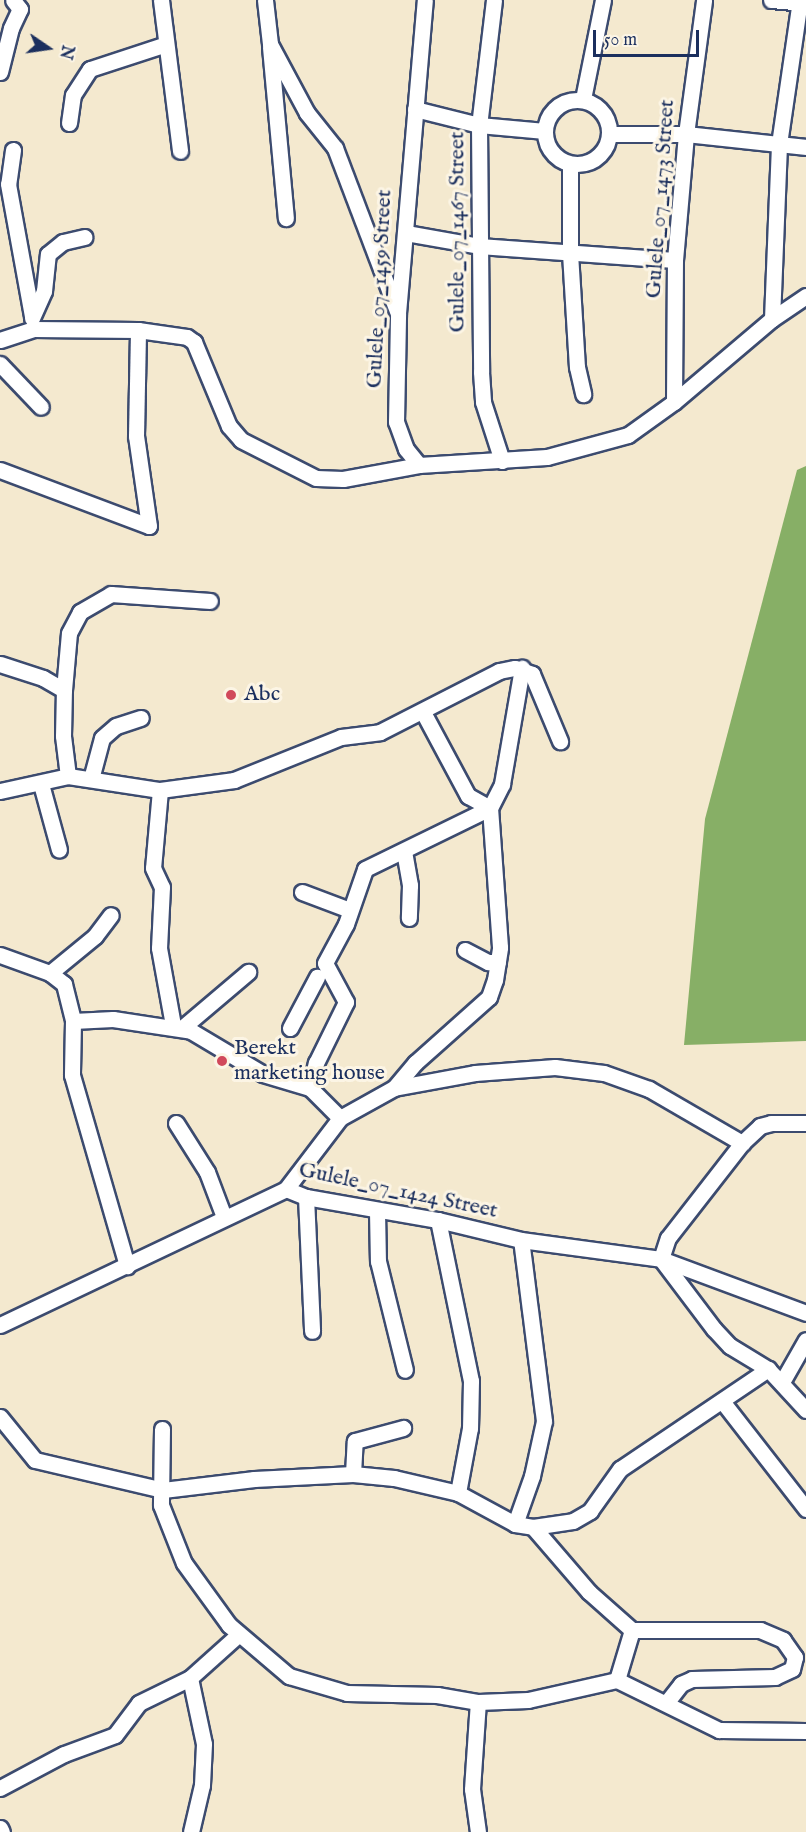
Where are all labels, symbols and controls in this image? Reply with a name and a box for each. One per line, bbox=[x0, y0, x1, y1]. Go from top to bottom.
north arrow bbox=[18, 18, 78, 78]
scale bar bbox=[596, 18, 702, 56]
text: 50 m bbox=[604, 29, 637, 52]
text: N bbox=[54, 43, 77, 61]
street label: Gulele_07_1473 Street bbox=[641, 99, 681, 299]
street label: Gulele_07_1467 Street bbox=[445, 132, 471, 332]
street label: Gulele_07_1459 Street bbox=[362, 189, 398, 389]
place label: Abc bbox=[244, 682, 280, 708]
marker: Abc bbox=[222, 686, 240, 704]
place label: Berekt marketing house bbox=[234, 1035, 385, 1086]
marker: Berekt marketing house bbox=[215, 1054, 229, 1068]
street label: Gulele_07_1424 Street bbox=[296, 1157, 500, 1225]

